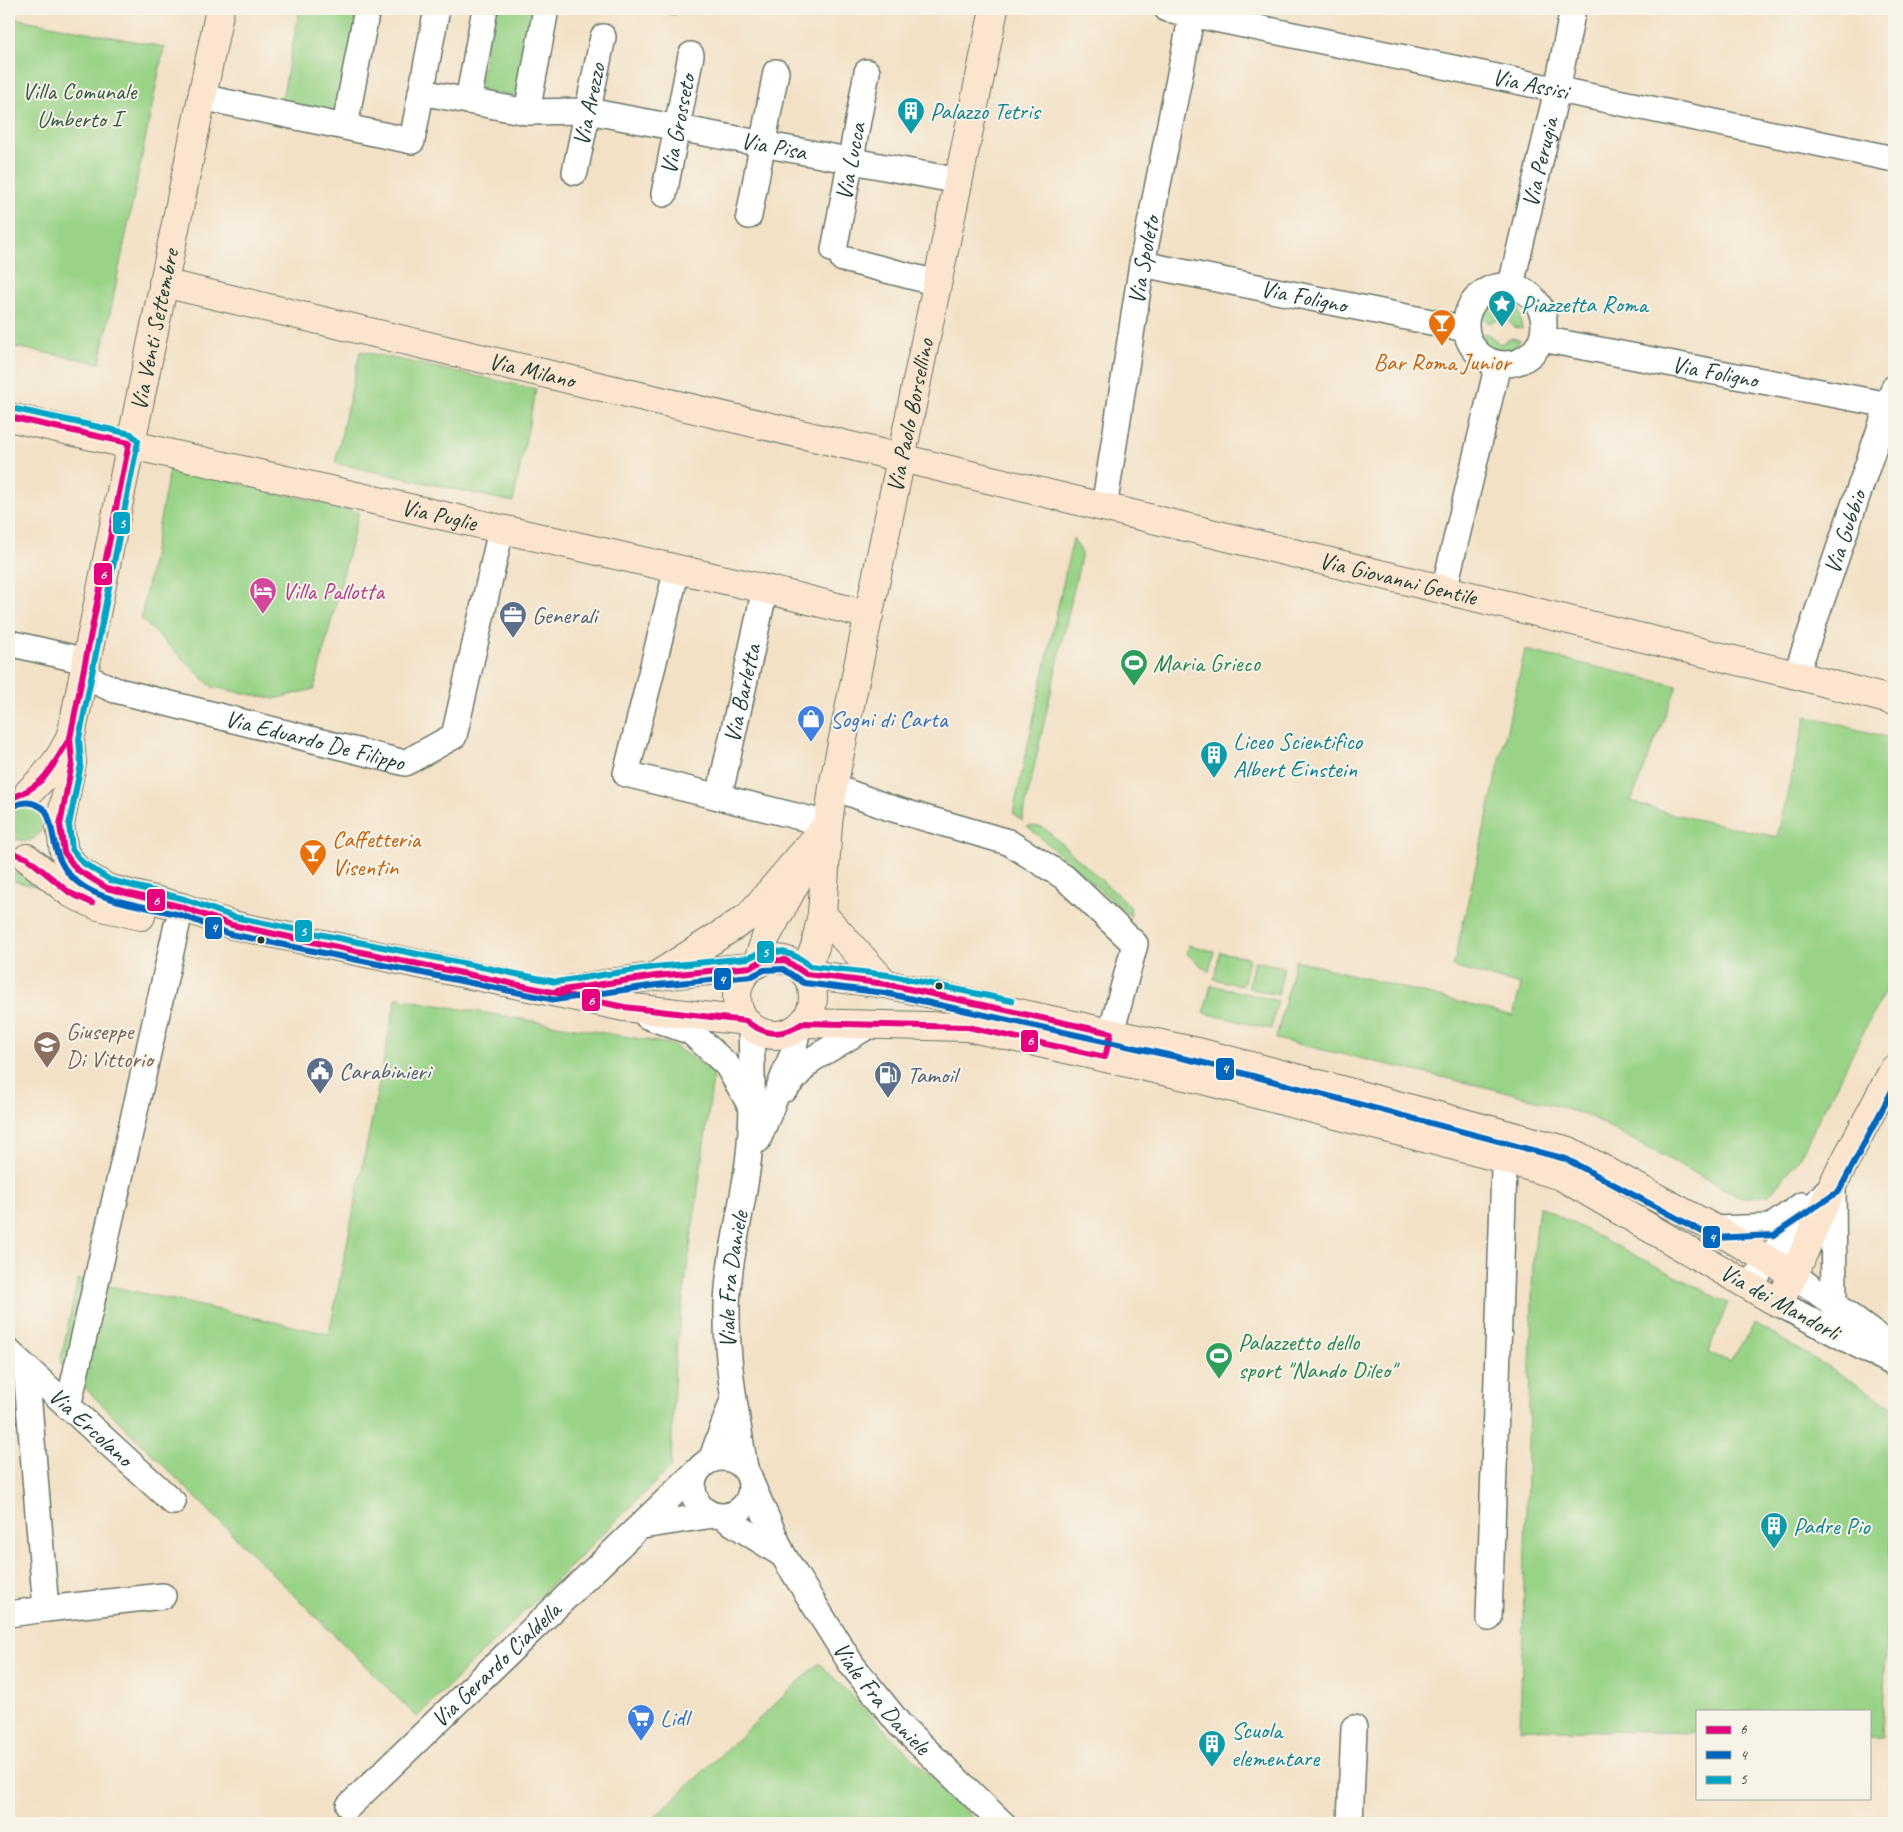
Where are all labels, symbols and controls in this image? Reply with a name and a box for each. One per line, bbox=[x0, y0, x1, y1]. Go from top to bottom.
street label: Via Arezzo bbox=[566, 59, 612, 148]
street label: Via Assisi bbox=[1490, 61, 1574, 107]
street label: Via Grosseto bbox=[653, 69, 702, 177]
park label: Villa Comunale Umberto I bbox=[22, 76, 138, 134]
building icon: Palazzo Tetris bbox=[896, 96, 926, 135]
place label: Palazzo Tetris bbox=[930, 96, 1041, 126]
street label: Via Perugia bbox=[1515, 113, 1565, 210]
street label: Via Lucca bbox=[829, 119, 873, 203]
street label: Via Pisa bbox=[739, 125, 811, 167]
street label: Via Spoleto bbox=[1121, 211, 1167, 306]
street label: Via Venti Settembre bbox=[123, 244, 186, 413]
street label: Via Foligno bbox=[1258, 273, 1352, 320]
place icon: Piazzetta Roma bbox=[1487, 289, 1517, 328]
place label: Piazzetta Roma bbox=[1521, 289, 1649, 319]
bar icon: Bar Roma Junior bbox=[1427, 308, 1457, 347]
street label: Via Paolo Borsellino bbox=[879, 334, 941, 495]
street label: Via Milano bbox=[486, 346, 580, 396]
place label: Bar Roma Junior bbox=[1374, 347, 1513, 377]
street label: Via Foligno bbox=[1669, 349, 1763, 395]
street label: Via Gubbio bbox=[1817, 484, 1874, 578]
street label: Via Puglie bbox=[399, 492, 482, 538]
line badge: 5 bbox=[112, 511, 131, 535]
text: 5 bbox=[119, 515, 127, 532]
street label: Via Giovanni Gentile bbox=[1316, 545, 1482, 613]
line badge: 6 bbox=[93, 562, 113, 586]
text: 6 bbox=[100, 566, 108, 583]
hotel icon: Villa Pallotta bbox=[248, 576, 278, 615]
place label: Villa Pallotta bbox=[282, 576, 385, 606]
office icon: Generali bbox=[498, 600, 528, 639]
place label: Generali bbox=[532, 600, 600, 630]
street label: Via Barletta bbox=[716, 640, 768, 746]
sports icon: Maria Grieco bbox=[1119, 648, 1149, 687]
place label: Maria Grieco bbox=[1153, 648, 1261, 678]
street label: Via Eduardo De Filippo bbox=[222, 703, 409, 778]
shop icon: Sogni di Carta bbox=[796, 704, 826, 743]
place label: Sogni di Carta bbox=[830, 704, 949, 734]
place label: Liceo Scientifico Albert Einstein bbox=[1233, 726, 1364, 784]
building icon: Liceo Scientifico Albert Einstein bbox=[1199, 740, 1229, 779]
place label: Caffetteria Visentin bbox=[332, 824, 421, 882]
bar icon: Caffetteria Visentin bbox=[298, 838, 328, 877]
line badge: 6 bbox=[146, 888, 166, 912]
text: 6 bbox=[153, 892, 161, 909]
line badge: 4 bbox=[204, 916, 223, 940]
text: 4 bbox=[211, 919, 219, 936]
line badge: 5 bbox=[294, 919, 313, 943]
text: 5 bbox=[300, 923, 308, 940]
unlabelled marker bbox=[256, 935, 266, 945]
line badge: 5 bbox=[756, 940, 775, 964]
text: 5 bbox=[762, 944, 770, 961]
line badge: 4 bbox=[713, 967, 732, 991]
text: 4 bbox=[719, 971, 727, 988]
unlabelled marker bbox=[934, 981, 944, 991]
line badge: 6 bbox=[581, 988, 601, 1012]
text: 6 bbox=[588, 992, 596, 1009]
place label: Giuseppe Di Vittorio bbox=[66, 1016, 155, 1074]
line badge: 6 bbox=[1020, 1029, 1039, 1053]
school or university icon: Giuseppe Di Vittorio bbox=[32, 1030, 62, 1069]
text: 6 bbox=[1027, 1032, 1035, 1049]
public building icon: Carabinieri bbox=[305, 1056, 335, 1095]
place label: Carabinieri bbox=[339, 1056, 434, 1086]
line badge: 4 bbox=[1215, 1057, 1235, 1081]
fuel station icon: Tamoil bbox=[873, 1060, 903, 1099]
place label: Tamoil bbox=[907, 1060, 961, 1090]
text: 4 bbox=[1222, 1060, 1230, 1077]
street label: Viale Fra Daniele bbox=[712, 1206, 755, 1349]
line badge: 4 bbox=[1702, 1225, 1721, 1249]
text: 4 bbox=[1709, 1229, 1717, 1246]
street label: Via dei Mandorli bbox=[1715, 1257, 1847, 1348]
place label: Palazzetto dello sport "Nando Dileo" bbox=[1238, 1327, 1401, 1385]
sports icon: Palazzetto dello sport "Nando Dileo" bbox=[1204, 1341, 1234, 1380]
street label: Via Ercolano bbox=[42, 1381, 141, 1475]
building icon: Padre Pio bbox=[1759, 1511, 1789, 1550]
place label: Padre Pio bbox=[1793, 1511, 1871, 1541]
street label: Via Gerardo Cialdella bbox=[425, 1594, 569, 1734]
street label: Viale Fra Daniele bbox=[826, 1636, 938, 1763]
supermarket icon: Lidl bbox=[626, 1703, 656, 1742]
place label: Lidl bbox=[660, 1703, 692, 1733]
legend bbox=[1696, 1710, 1870, 1800]
place label: Scuola elementare bbox=[1231, 1715, 1321, 1773]
text: 6 bbox=[1740, 1720, 1748, 1739]
building icon: Scuola elementare bbox=[1197, 1729, 1227, 1768]
text: 4 bbox=[1740, 1746, 1748, 1765]
text: 5 bbox=[1740, 1770, 1748, 1789]

